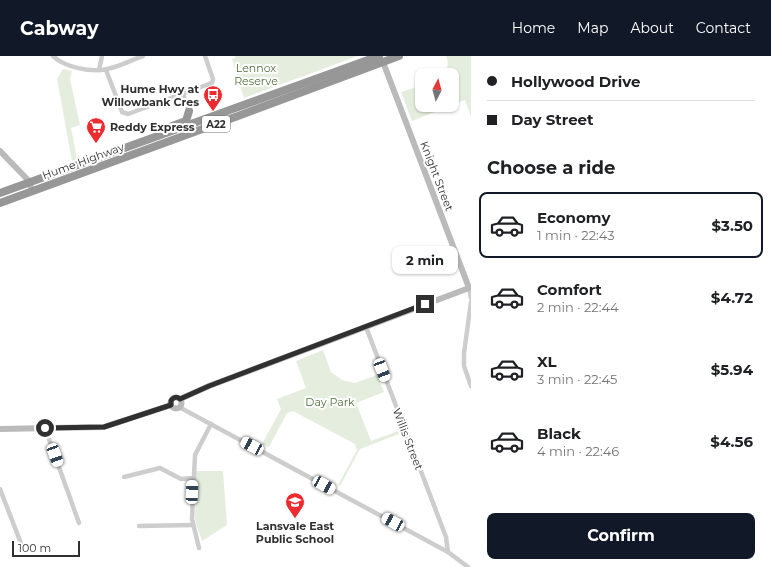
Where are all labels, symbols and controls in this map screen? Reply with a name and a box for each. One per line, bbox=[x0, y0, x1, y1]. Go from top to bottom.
text: Cabway bbox=[20, 17, 99, 40]
text: Home bbox=[512, 19, 555, 37]
text: Map bbox=[577, 19, 608, 37]
text: About bbox=[630, 19, 674, 37]
text: Contact bbox=[696, 19, 751, 37]
park label: Lennox Reserve bbox=[234, 61, 278, 88]
north arrow bbox=[415, 68, 459, 112]
map controls bbox=[415, 68, 459, 112]
text: Hollywood Drive bbox=[511, 72, 640, 91]
place label: Hume Hwy at Willowbank Cres bbox=[101, 82, 199, 109]
bus stop icon: Hume Hwy at Willowbank Cres bbox=[202, 84, 224, 112]
text: Day Street bbox=[511, 110, 594, 129]
supermarket icon: Reddy Express bbox=[85, 116, 107, 144]
road number: A22 bbox=[202, 116, 230, 132]
place label: Reddy Express bbox=[110, 120, 195, 134]
street label: Knight Street bbox=[417, 139, 457, 213]
street label: Hume Highway bbox=[40, 140, 126, 182]
text: Choose a ride bbox=[487, 157, 615, 179]
icon: car bbox=[489, 207, 525, 243]
text: Economy bbox=[537, 208, 610, 227]
text: $3.50 bbox=[712, 216, 753, 235]
text: 1 min · 22:43 bbox=[537, 227, 615, 243]
callout: 2 min bbox=[392, 246, 458, 274]
text: 2 min bbox=[406, 252, 444, 268]
icon: car bbox=[489, 279, 525, 315]
text: Comfort bbox=[537, 280, 602, 299]
text: $4.72 bbox=[711, 288, 753, 307]
route end bbox=[416, 295, 434, 313]
text: 2 min · 22:44 bbox=[537, 299, 619, 315]
icon: car bbox=[489, 351, 525, 387]
text: XL bbox=[537, 352, 556, 371]
car bbox=[372, 357, 392, 383]
text: $5.94 bbox=[711, 360, 753, 379]
text: 3 min · 22:45 bbox=[537, 371, 617, 387]
park label: Day Park bbox=[305, 395, 355, 409]
street label: Willis Street bbox=[390, 406, 426, 473]
route start bbox=[36, 419, 54, 437]
icon: car bbox=[489, 423, 525, 459]
text: Black bbox=[537, 424, 581, 443]
text: $4.56 bbox=[710, 432, 753, 451]
car bbox=[239, 435, 265, 457]
car bbox=[45, 442, 65, 468]
text: 4 min · 22:46 bbox=[537, 443, 619, 459]
car bbox=[311, 474, 337, 496]
car bbox=[186, 480, 198, 504]
school or university icon: Lansvale East Public School bbox=[284, 491, 306, 519]
car bbox=[380, 511, 406, 533]
button: Confirm bbox=[487, 513, 755, 559]
place label: Lansvale East Public School bbox=[256, 519, 334, 546]
scale bar bbox=[12, 539, 80, 558]
text: 100 m bbox=[18, 541, 51, 555]

